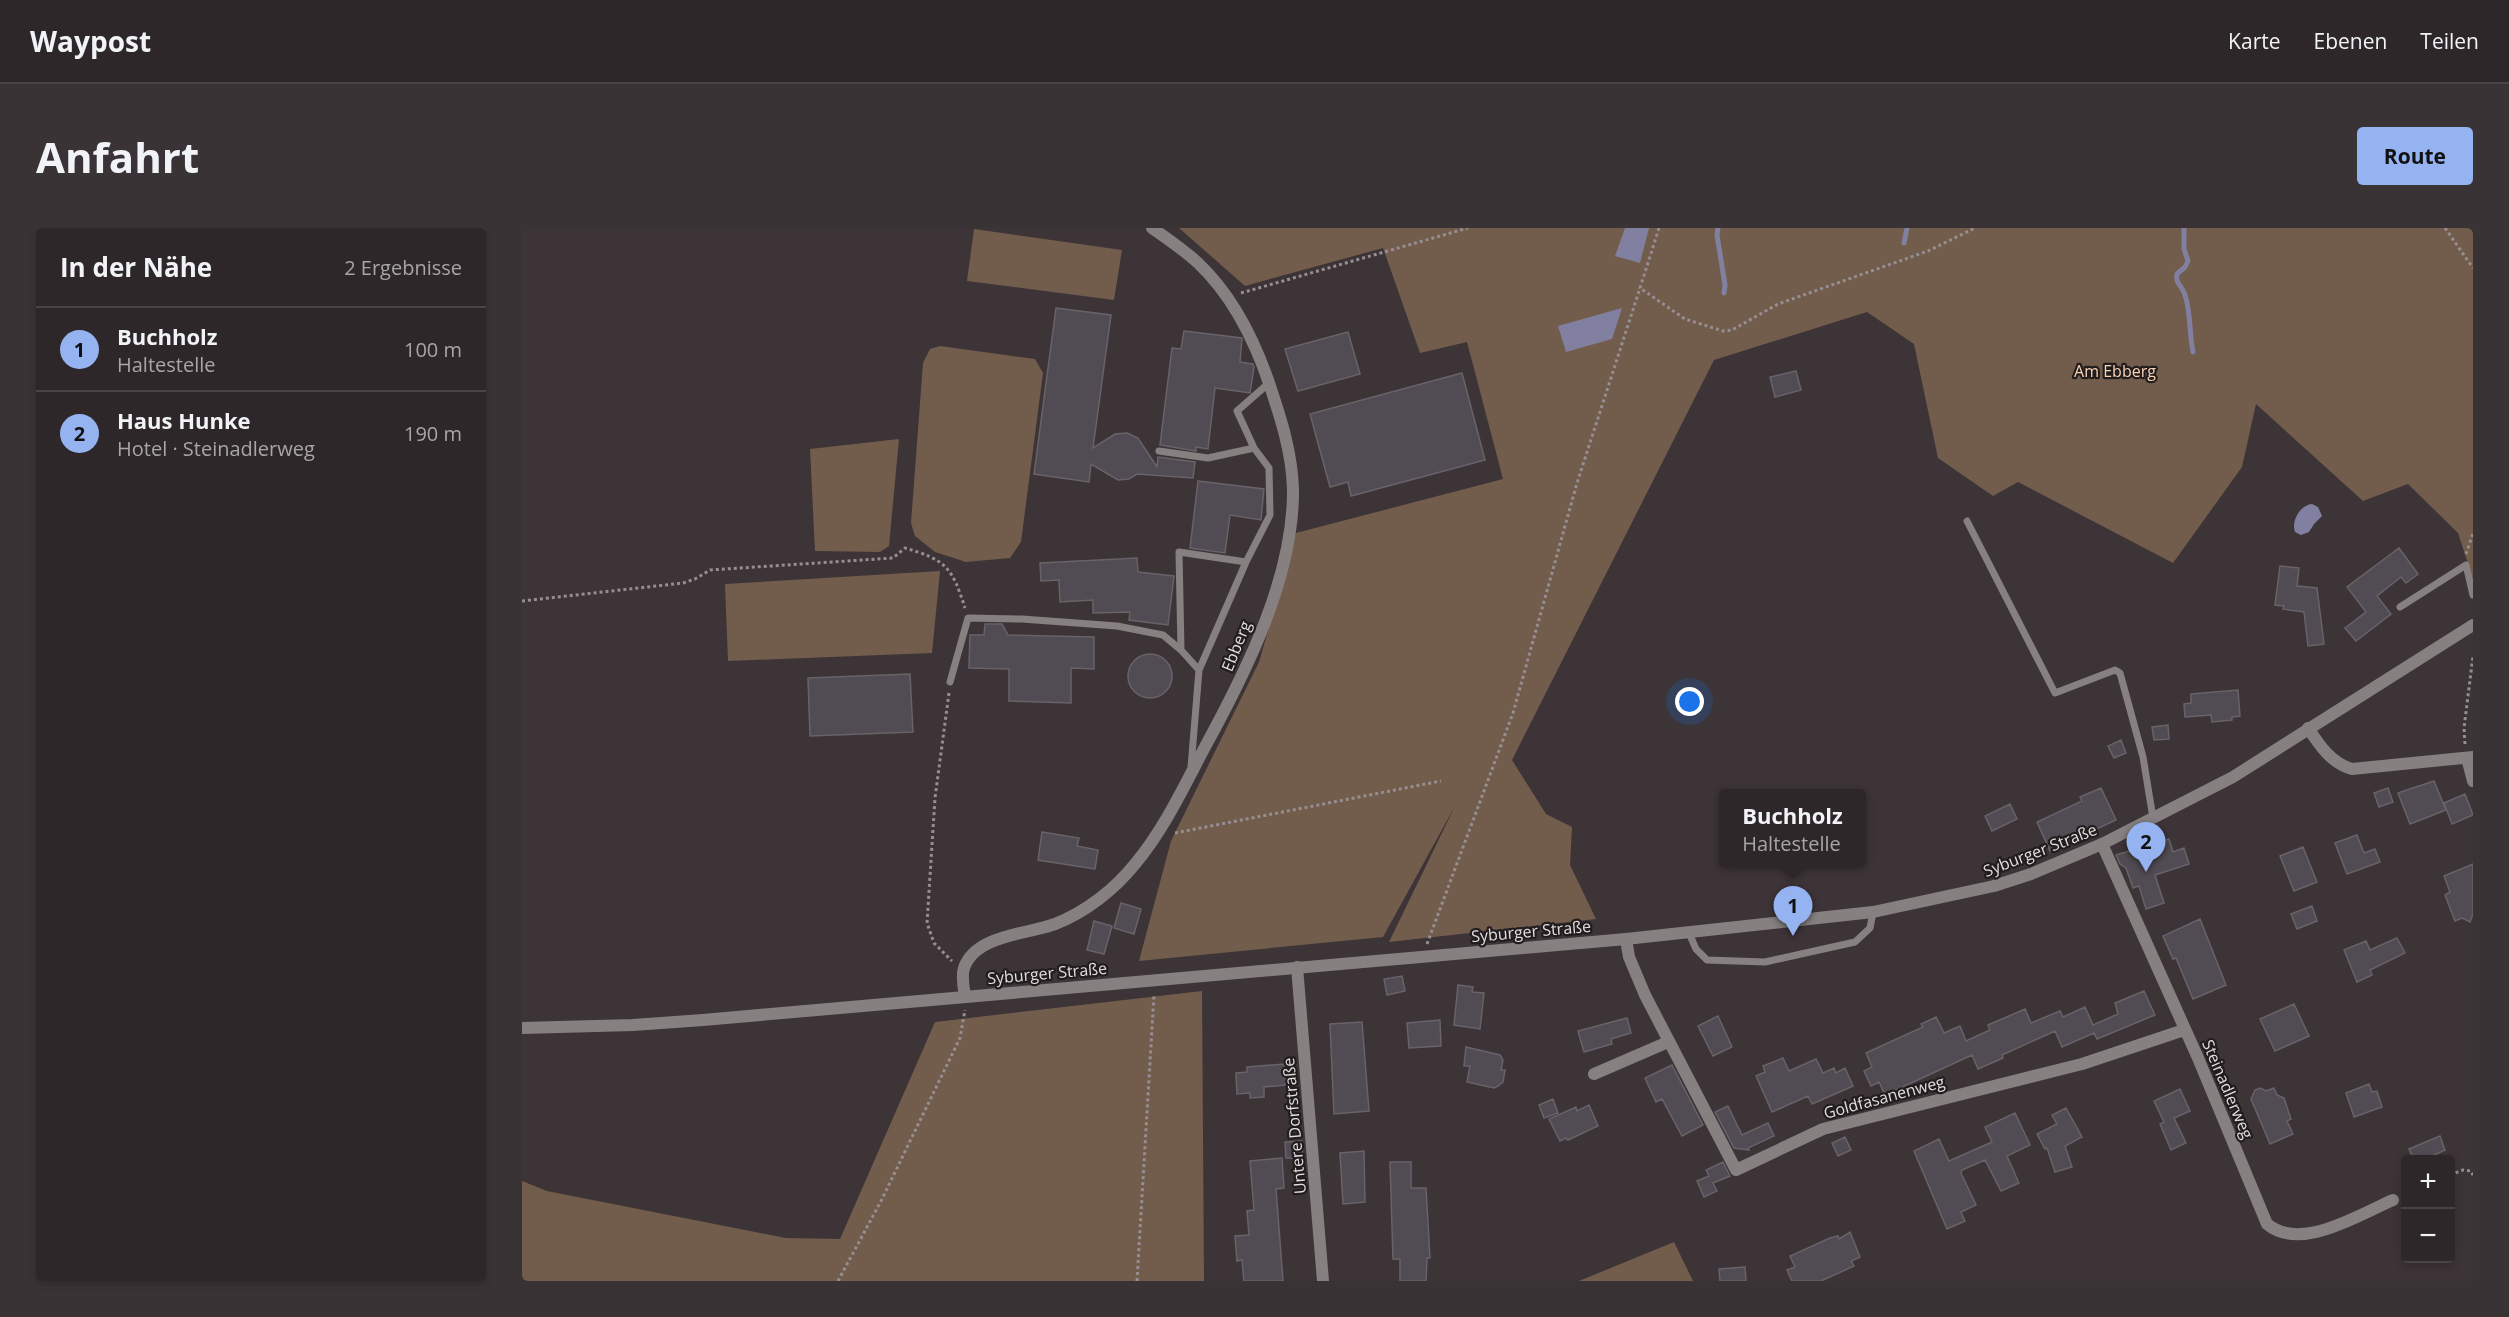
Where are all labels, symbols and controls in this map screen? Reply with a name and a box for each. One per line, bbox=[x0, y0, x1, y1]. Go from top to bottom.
text: Waypost bbox=[30, 22, 151, 60]
text: Karte bbox=[2228, 27, 2281, 55]
text: Ebenen bbox=[2314, 27, 2387, 55]
text: Teilen bbox=[2420, 27, 2479, 55]
button: Route bbox=[2357, 127, 2473, 185]
text: Anfahrt bbox=[36, 128, 199, 185]
text: In der Nähe bbox=[60, 249, 212, 285]
text: 2 Ergebnisse bbox=[344, 254, 462, 281]
text: Buchholz bbox=[117, 321, 218, 351]
text: 1 bbox=[74, 336, 85, 363]
text: 100 m bbox=[404, 336, 462, 363]
text: Haltestelle bbox=[117, 351, 216, 378]
park label: Am Ebberg bbox=[2074, 360, 2156, 382]
text: Haus Hunke bbox=[117, 405, 251, 435]
text: 2 bbox=[74, 420, 85, 447]
text: 190 m bbox=[404, 420, 462, 447]
text: Hotel · Steinadlerweg bbox=[117, 435, 315, 462]
street label: Ebberg bbox=[1216, 617, 1256, 675]
your location bbox=[1675, 687, 1704, 716]
popup bbox=[1719, 789, 1866, 867]
text: Buchholz bbox=[1742, 800, 1843, 830]
street label: Syburger Straße bbox=[1980, 818, 2100, 882]
pin: 2 bbox=[2126, 822, 2166, 872]
text: Haltestelle bbox=[1742, 830, 1841, 857]
pin: 1 bbox=[1774, 886, 1812, 936]
street label: Syburger Straße bbox=[1470, 915, 1592, 947]
street label: Syburger Straße bbox=[986, 957, 1108, 989]
street label: Steinadlerweg bbox=[2197, 1036, 2259, 1142]
street label: Untere Dorfstraße bbox=[1277, 1057, 1311, 1195]
street label: Goldfasanenweg bbox=[1821, 1070, 1947, 1124]
map controls bbox=[2401, 1155, 2455, 1263]
button: + bbox=[2401, 1155, 2455, 1209]
button: − bbox=[2401, 1209, 2455, 1263]

